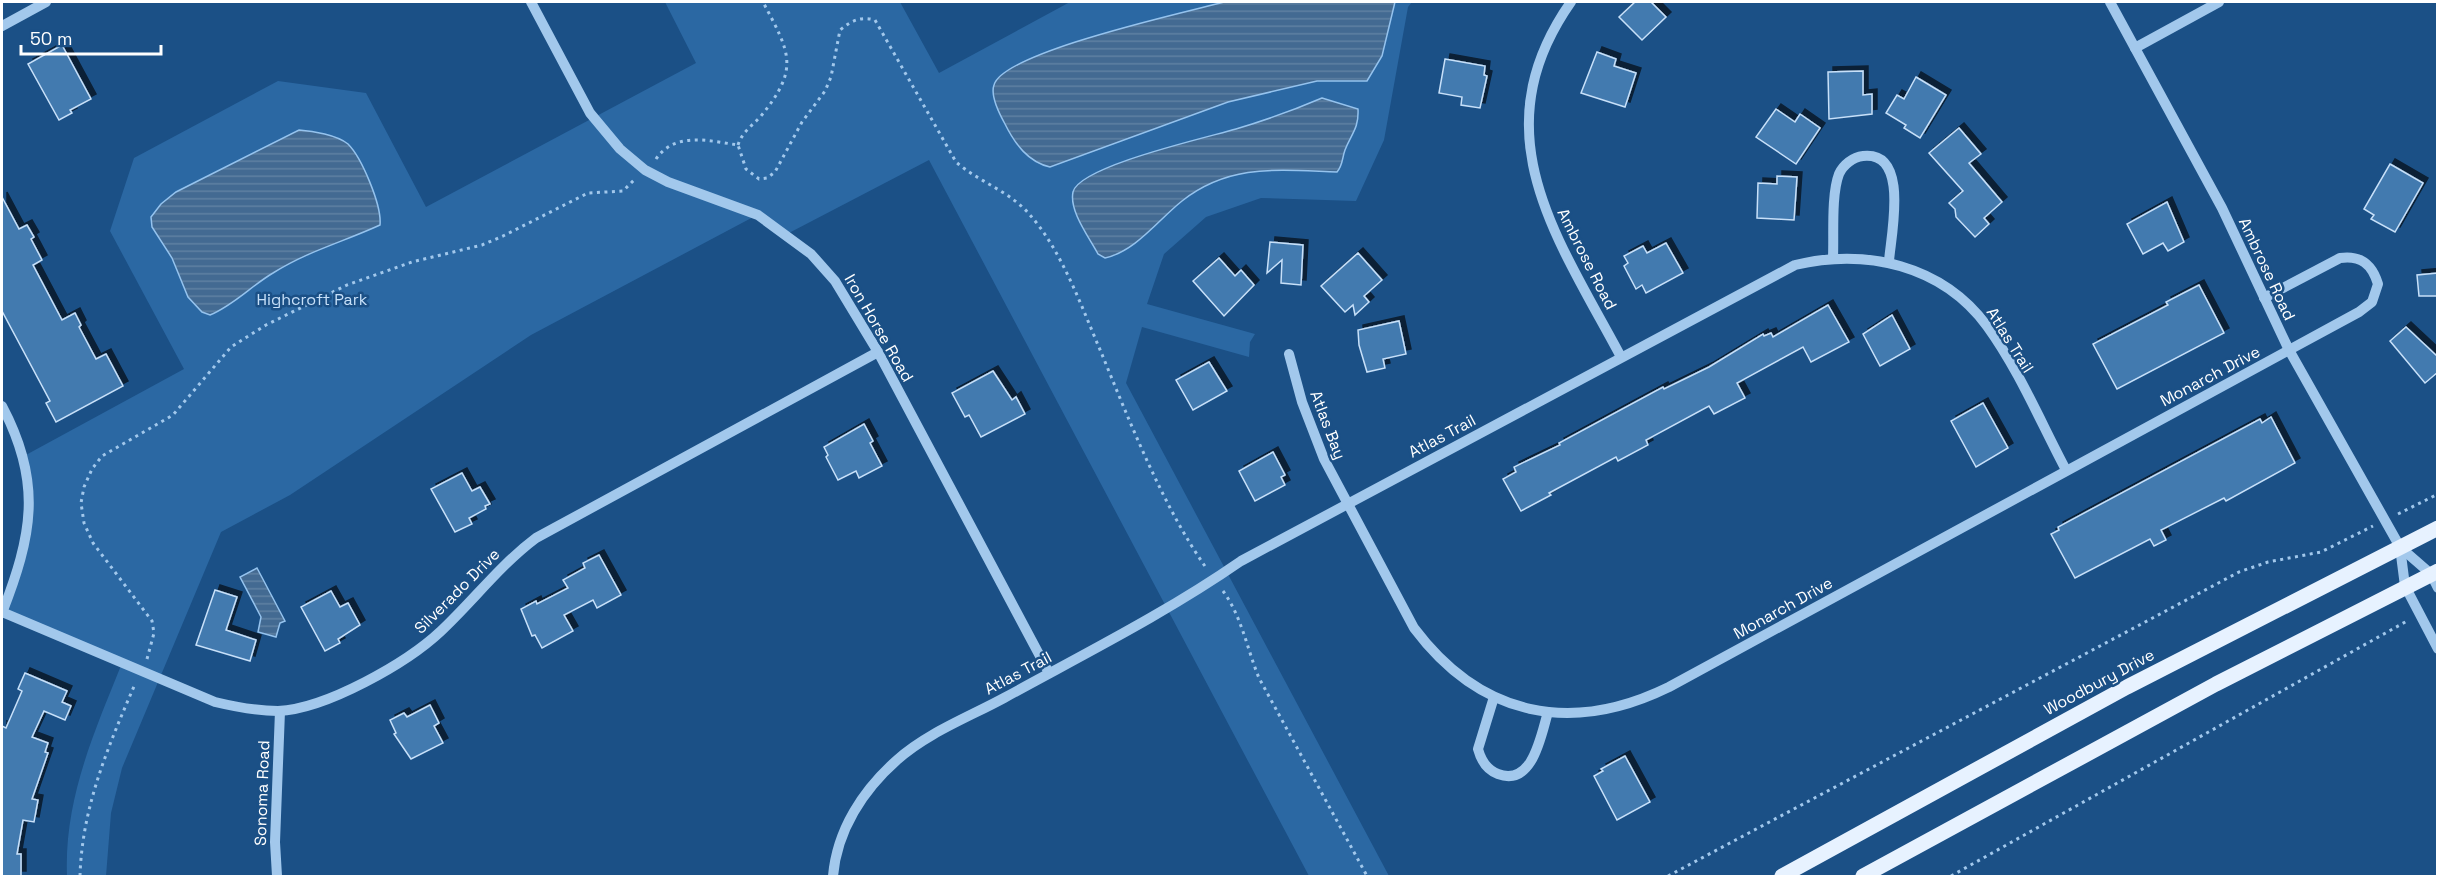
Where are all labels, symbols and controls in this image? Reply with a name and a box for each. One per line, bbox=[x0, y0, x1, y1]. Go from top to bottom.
scale bar bbox=[21, 18, 160, 56]
text: 50 m bbox=[30, 27, 72, 50]
street label: Ambrose Road bbox=[1552, 205, 1622, 313]
street label: Ambrose Road bbox=[2234, 214, 2300, 324]
street label: Iron Horse Road bbox=[840, 270, 918, 386]
park label: Highcroft Park bbox=[257, 289, 368, 310]
street label: Atlas Trail bbox=[1982, 303, 2038, 377]
street label: Monarch Drive bbox=[2156, 341, 2264, 411]
street label: Atlas Bay bbox=[1305, 388, 1351, 462]
street label: Atlas Trail bbox=[1405, 410, 1479, 462]
street label: Silverado Drive bbox=[410, 544, 504, 638]
street label: Monarch Drive bbox=[1730, 572, 1836, 644]
street label: Woodbury Drive bbox=[2040, 644, 2158, 720]
street label: Atlas Trail bbox=[981, 647, 1055, 699]
street label: Sonoma Road bbox=[250, 740, 274, 846]

